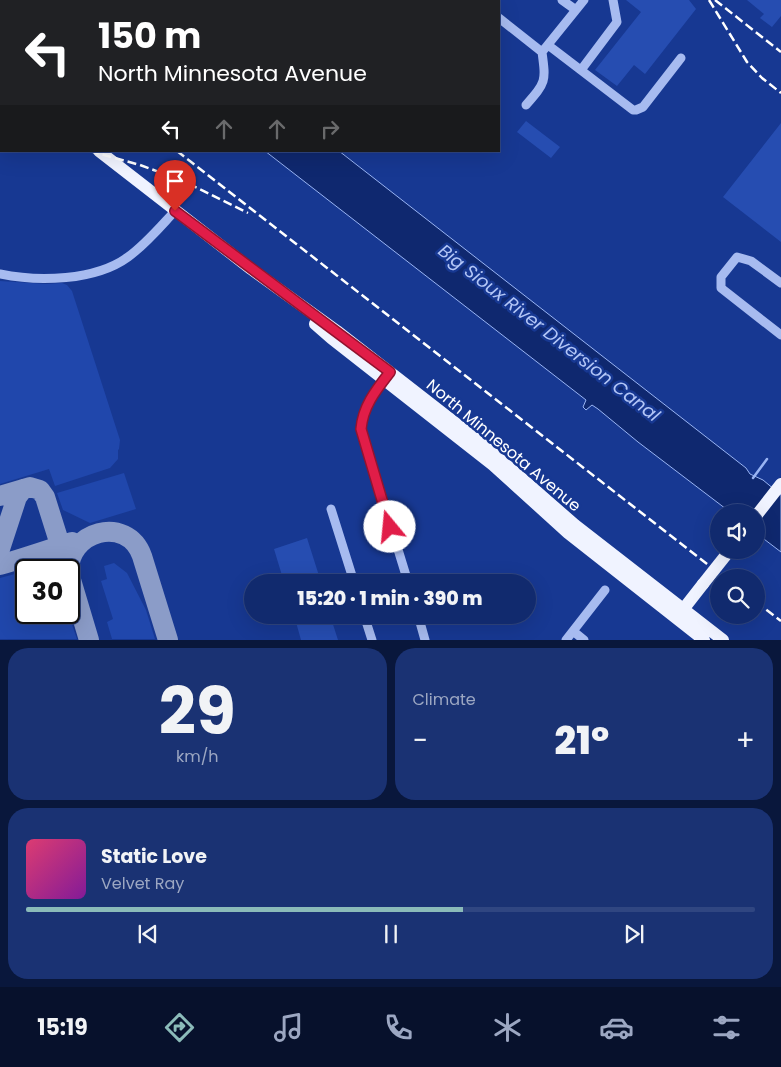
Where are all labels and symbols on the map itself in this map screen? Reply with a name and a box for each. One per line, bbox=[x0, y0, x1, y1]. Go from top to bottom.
pin bbox=[154, 160, 196, 211]
water label: Big Sioux River Diversion Canal bbox=[433, 238, 666, 428]
street label: North Minnesota Avenue bbox=[421, 374, 586, 517]
position arrow bbox=[363, 500, 415, 552]
speed limit sign: 30 bbox=[15, 559, 80, 624]

